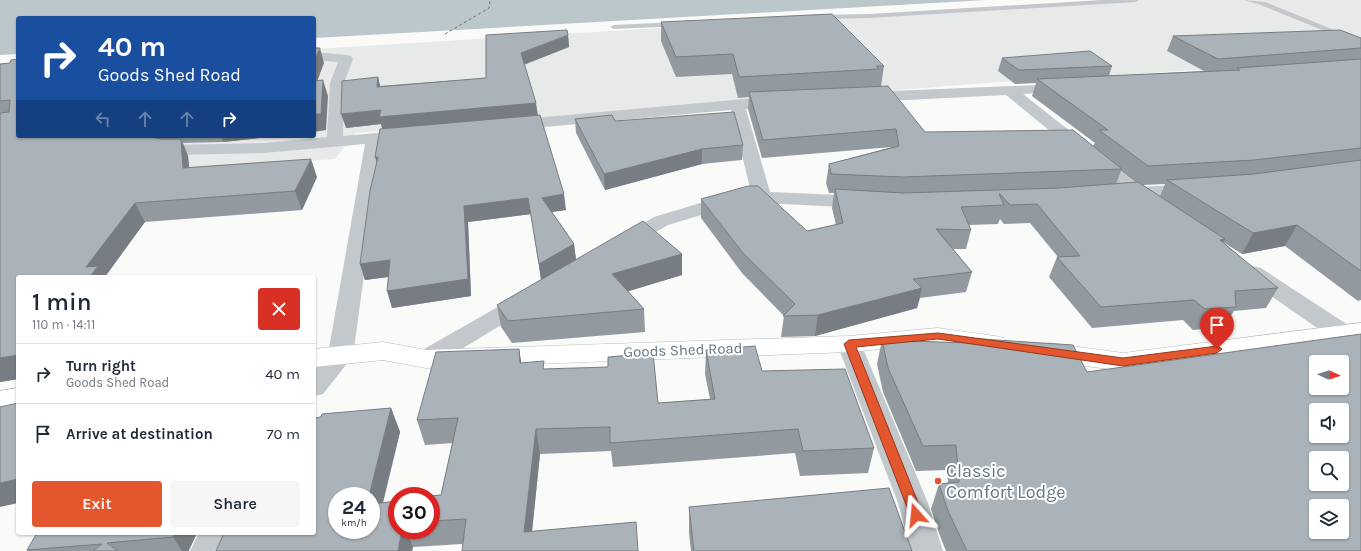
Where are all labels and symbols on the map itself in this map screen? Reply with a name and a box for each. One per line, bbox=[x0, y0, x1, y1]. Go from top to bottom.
pin bbox=[1200, 308, 1234, 349]
street label: Goods Shed Road bbox=[623, 339, 743, 361]
north arrow bbox=[1309, 355, 1349, 395]
place label: Classic Comfort Lodge bbox=[946, 460, 1066, 503]
marker: Classic Comfort Lodge bbox=[933, 476, 943, 486]
speed limit sign: 30 bbox=[388, 487, 440, 539]
position arrow bbox=[895, 494, 937, 536]

